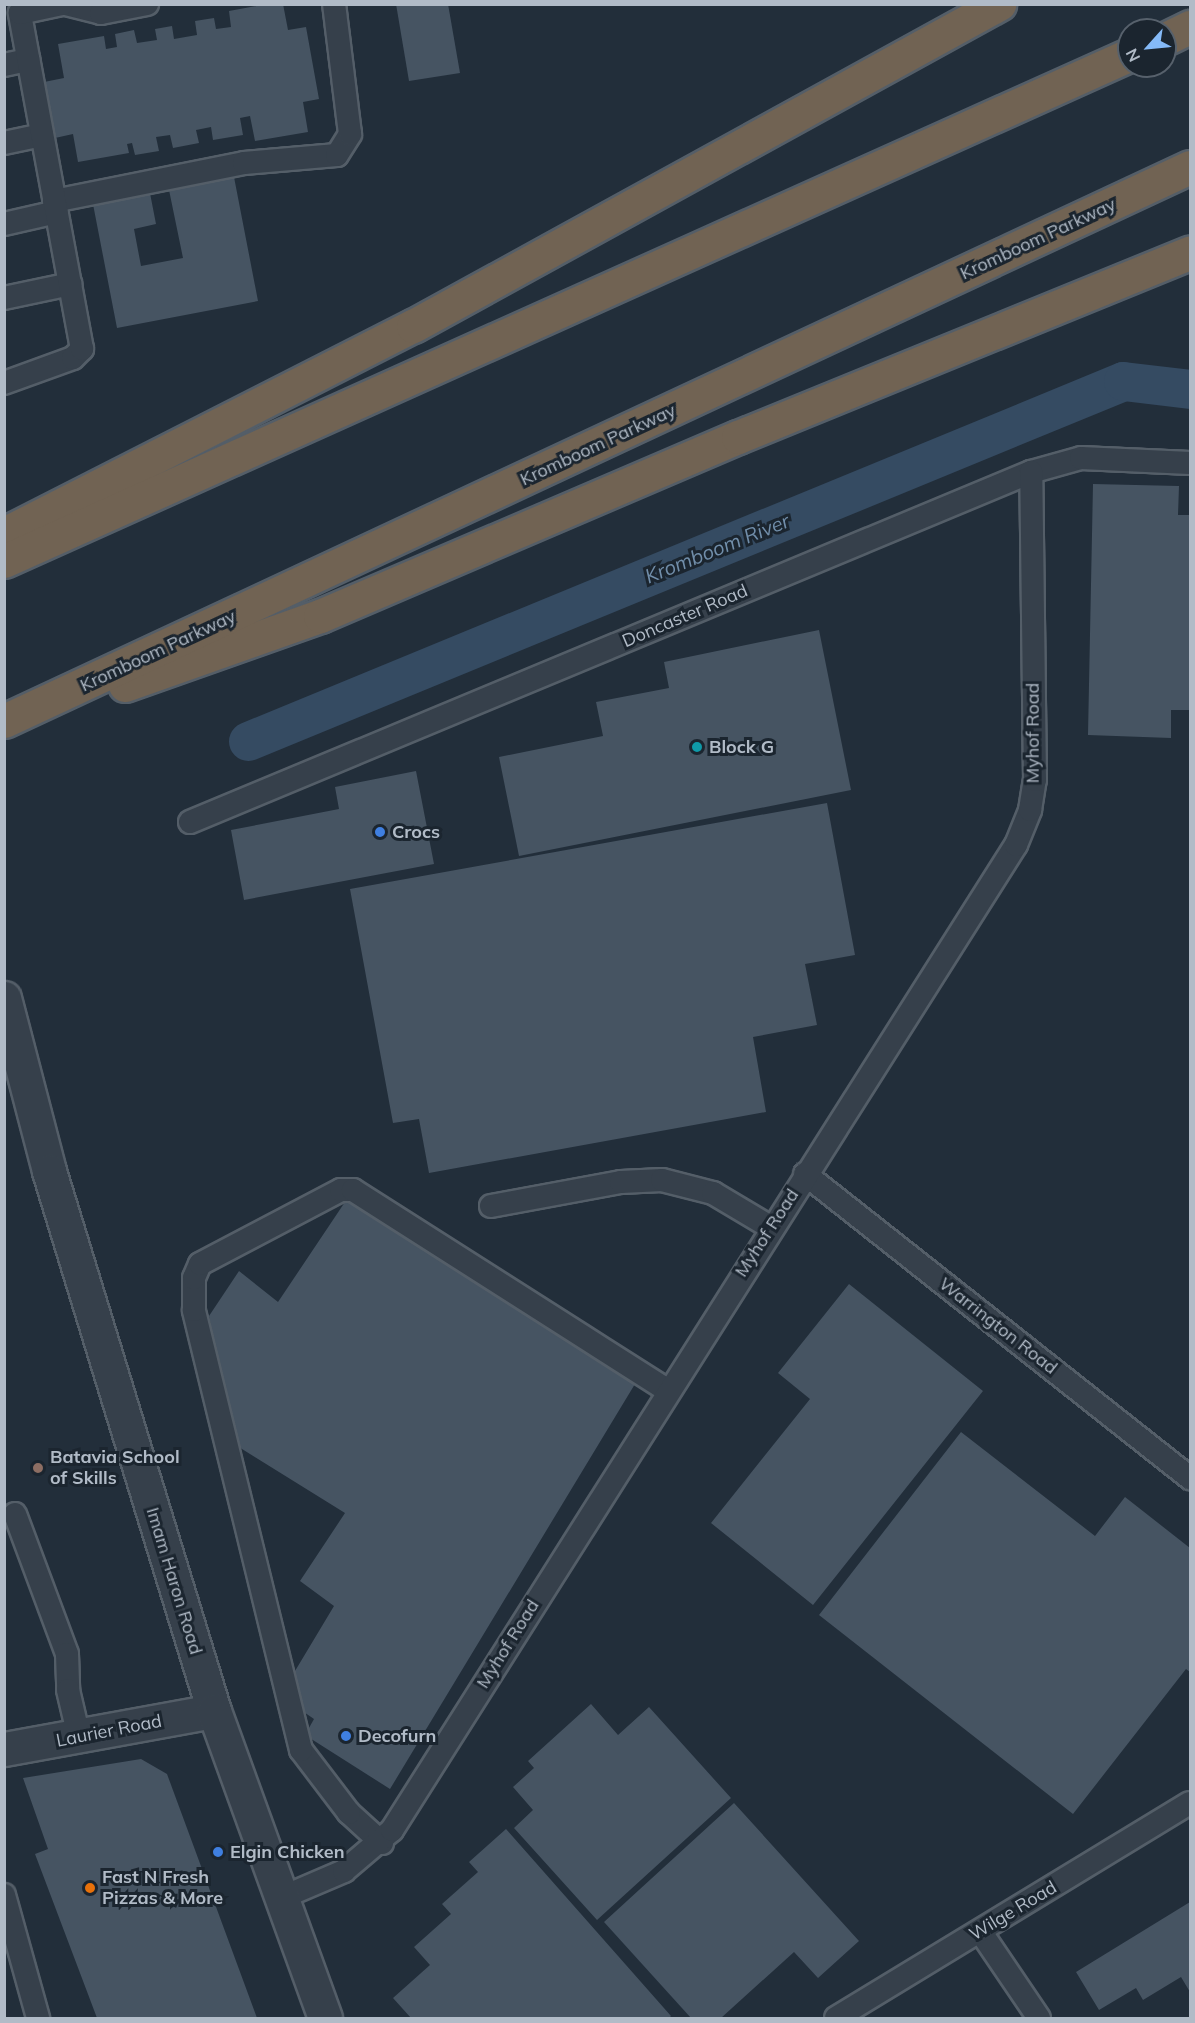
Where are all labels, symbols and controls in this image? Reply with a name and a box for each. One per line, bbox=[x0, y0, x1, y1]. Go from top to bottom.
north arrow bbox=[1117, 18, 1177, 78]
text: N bbox=[1121, 45, 1144, 65]
street label: Kromboom Parkway bbox=[957, 193, 1119, 285]
street label: Kromboom Parkway bbox=[517, 399, 679, 491]
water label: Kromboom River bbox=[641, 508, 793, 588]
street label: Doncaster Road bbox=[619, 580, 751, 652]
street label: Kromboom Parkway bbox=[77, 605, 239, 697]
street label: Myhof Road bbox=[1022, 683, 1044, 783]
place label: Block G bbox=[709, 736, 774, 758]
marker: Block G bbox=[690, 740, 704, 754]
place label: Crocs bbox=[392, 821, 440, 843]
marker: Crocs bbox=[373, 825, 387, 839]
street label: Myhof Road bbox=[731, 1185, 803, 1281]
street label: Warrington Road bbox=[934, 1273, 1062, 1379]
place label: Batavia School of Skills bbox=[50, 1447, 180, 1490]
marker: Batavia School of Skills bbox=[31, 1461, 45, 1475]
street label: Imam Haron Road bbox=[141, 1505, 207, 1657]
street label: Myhof Road bbox=[472, 1596, 544, 1692]
street label: Laurier Road bbox=[54, 1710, 164, 1752]
place label: Decofurn bbox=[358, 1725, 436, 1747]
marker: Decofurn bbox=[339, 1729, 353, 1743]
place label: Elgin Chicken bbox=[230, 1841, 345, 1863]
marker: Elgin Chicken bbox=[211, 1845, 225, 1859]
place label: Fast N Fresh Pizzas & More bbox=[102, 1867, 223, 1910]
street label: Wilge Road bbox=[965, 1876, 1061, 1946]
marker: Fast N Fresh Pizzas & More bbox=[83, 1881, 97, 1895]

